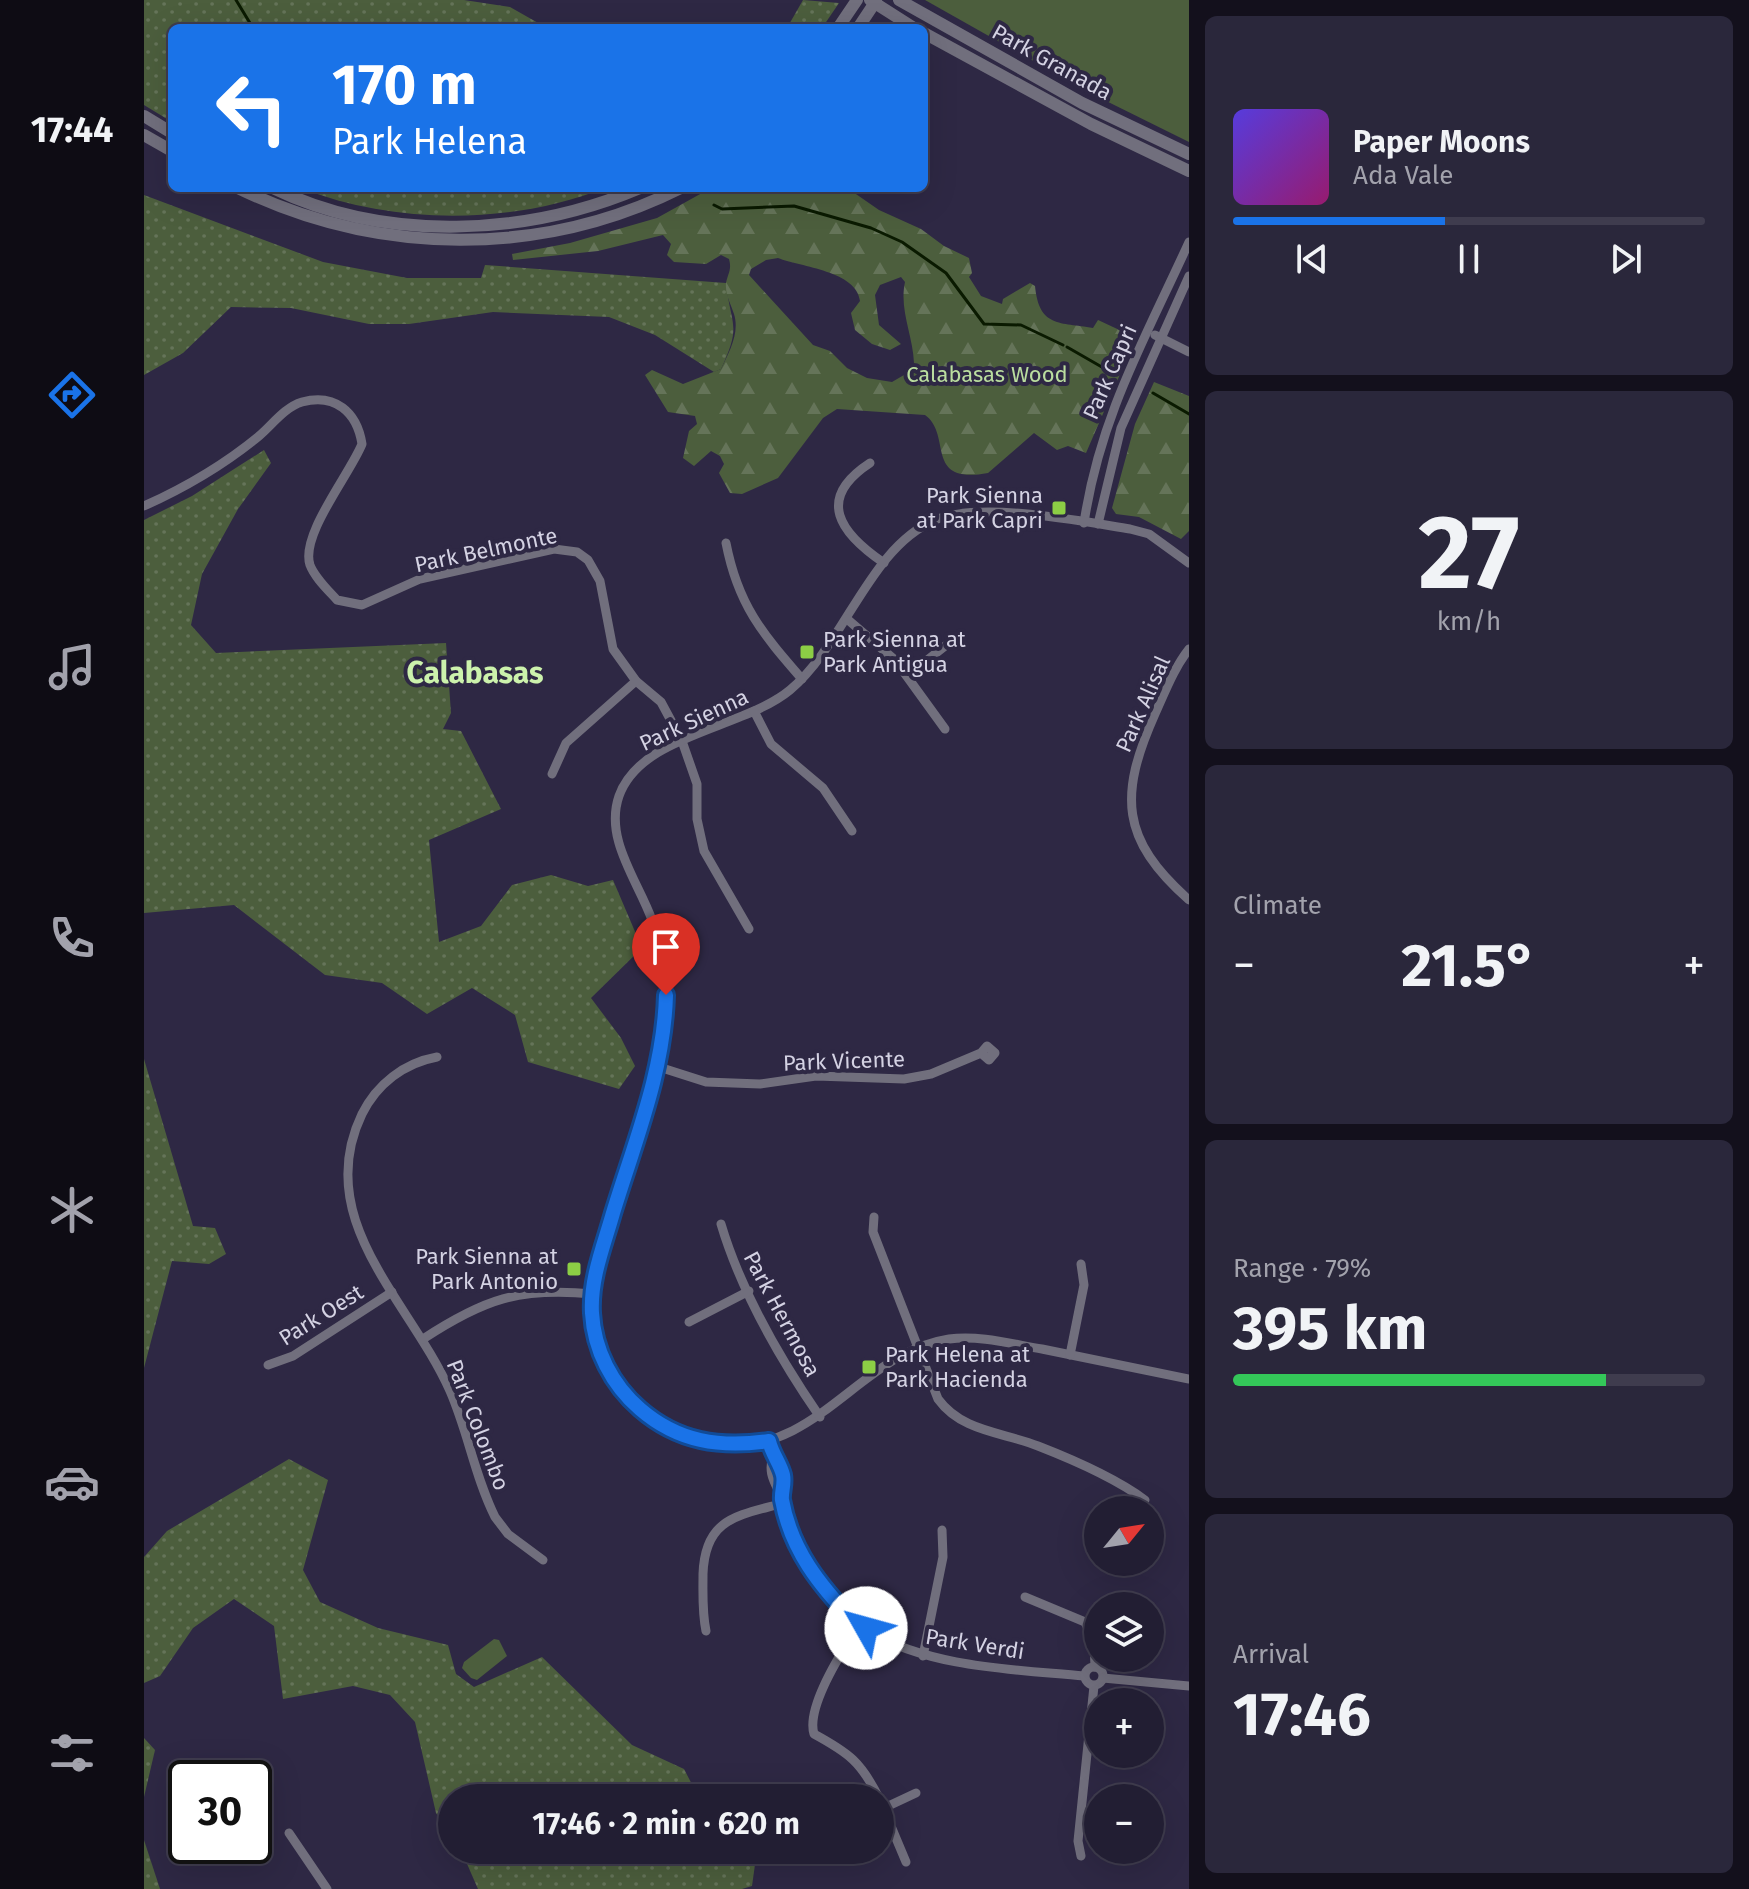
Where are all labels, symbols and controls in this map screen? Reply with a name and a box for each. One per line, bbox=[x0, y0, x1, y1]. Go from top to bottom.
street label: Park Granada bbox=[987, 18, 1117, 106]
text: 170 m bbox=[332, 52, 477, 119]
icon: left bbox=[200, 56, 304, 160]
text: 17:44 bbox=[31, 108, 113, 152]
text: Park Helena bbox=[332, 120, 527, 164]
text: Paper Moons bbox=[1353, 124, 1530, 160]
text: Ada Vale bbox=[1353, 160, 1453, 191]
icon: previous bbox=[1290, 237, 1334, 281]
icon: pause bbox=[1447, 237, 1491, 281]
icon: next bbox=[1604, 237, 1648, 281]
street label: Park Capri bbox=[1077, 320, 1143, 424]
park label: Calabasas Wood bbox=[906, 361, 1068, 388]
icon: directions bbox=[44, 367, 100, 423]
place label: Park Sienna at Park Capri bbox=[916, 482, 1043, 534]
text: 27 bbox=[1418, 491, 1520, 616]
marker: Park Sienna at Park Capri bbox=[1050, 499, 1068, 517]
street label: Park Belmonte bbox=[412, 522, 560, 578]
text: km/h bbox=[1437, 606, 1501, 637]
place label: Park Sienna at Park Antigua bbox=[823, 626, 966, 678]
icon: music bbox=[44, 639, 100, 695]
marker: Park Sienna at Park Antigua bbox=[798, 643, 816, 661]
street label: Park Alisal bbox=[1110, 652, 1176, 756]
district label: Calabasas bbox=[407, 655, 543, 691]
street label: Park Sienna bbox=[635, 683, 753, 757]
text: Climate bbox=[1233, 890, 1322, 921]
icon: phone bbox=[44, 910, 100, 966]
pin bbox=[632, 913, 700, 995]
icon: arrive bbox=[644, 925, 688, 969]
text: 21.5° bbox=[1401, 930, 1537, 1002]
text: − bbox=[1233, 939, 1255, 992]
text: + bbox=[1683, 939, 1705, 992]
street label: Park Vicente bbox=[783, 1045, 905, 1077]
icon: climate bbox=[44, 1182, 100, 1238]
place label: Park Sienna at Park Antonio bbox=[415, 1243, 558, 1295]
street label: Park Hermosa bbox=[738, 1247, 826, 1381]
text: Range · 79% bbox=[1233, 1253, 1371, 1284]
marker: Park Sienna at Park Antonio bbox=[565, 1260, 583, 1278]
street label: Park Oest bbox=[274, 1278, 368, 1352]
text: 395 km bbox=[1233, 1293, 1427, 1365]
place label: Park Helena at Park Hacienda bbox=[885, 1341, 1030, 1393]
street label: Park Colombo bbox=[441, 1356, 515, 1494]
marker: Park Helena at Park Hacienda bbox=[860, 1358, 878, 1376]
icon: car bbox=[44, 1454, 100, 1510]
north arrow bbox=[1084, 1496, 1164, 1576]
map controls bbox=[1084, 1496, 1164, 1864]
position arrow bbox=[824, 1586, 908, 1670]
button: layers bbox=[1084, 1592, 1164, 1672]
street label: Park Verdi bbox=[924, 1623, 1026, 1665]
text: Arrival bbox=[1233, 1639, 1309, 1670]
text: 17:46 bbox=[1233, 1679, 1371, 1751]
button: + bbox=[1084, 1688, 1164, 1768]
icon: filters bbox=[44, 1725, 100, 1781]
speed limit sign: 30 bbox=[168, 1760, 272, 1864]
button: − bbox=[1084, 1784, 1164, 1864]
text: 17:46 · 2 min · 620 m bbox=[532, 1806, 800, 1842]

